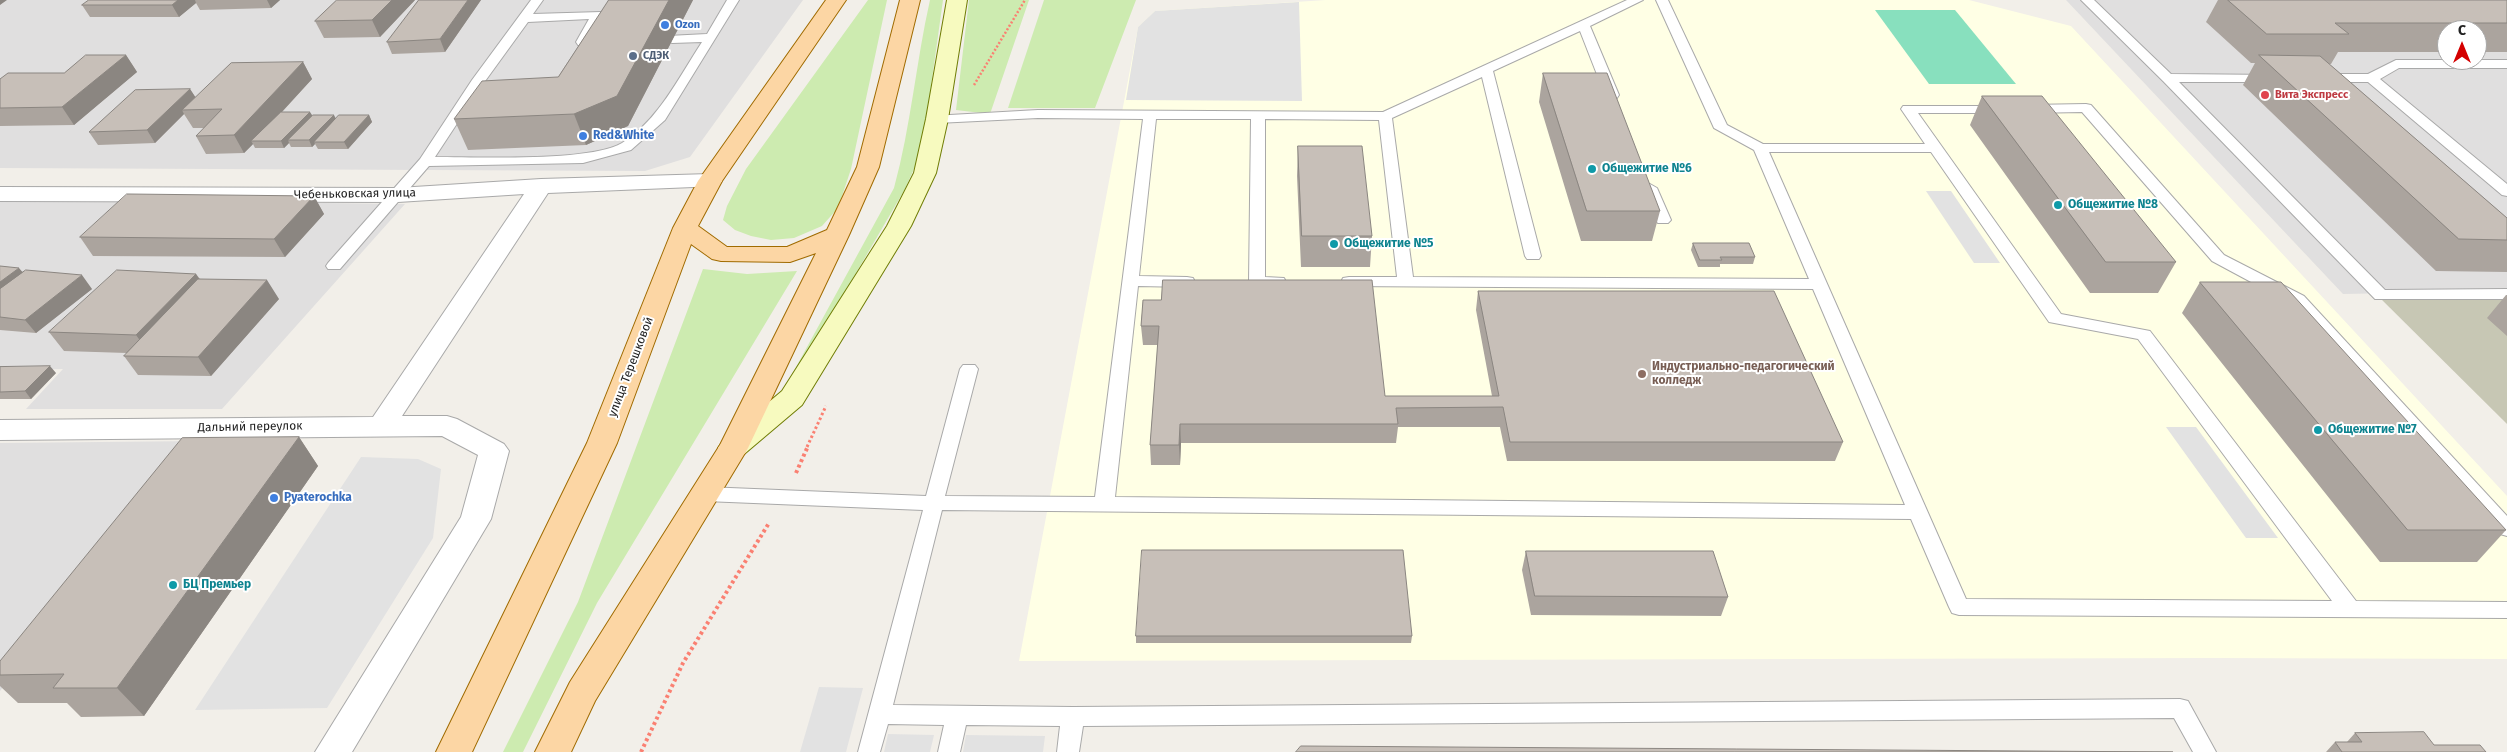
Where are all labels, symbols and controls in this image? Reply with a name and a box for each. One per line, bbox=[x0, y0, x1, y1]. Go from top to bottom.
place label: Ozon bbox=[675, 18, 700, 32]
marker: Ozon bbox=[659, 19, 671, 31]
north arrow bbox=[2437, 20, 2487, 70]
text: С bbox=[2458, 22, 2466, 39]
place label: СДЭК bbox=[643, 49, 669, 63]
marker: СДЭК bbox=[627, 50, 639, 62]
place label: Вита Экспресс bbox=[2275, 88, 2348, 102]
marker: Вита Экспресс bbox=[2259, 89, 2271, 101]
place label: Red&White bbox=[593, 129, 654, 143]
marker: Red&White bbox=[577, 130, 589, 142]
place label: Общежитие №6 bbox=[1602, 162, 1692, 176]
marker: Общежитие №6 bbox=[1586, 163, 1598, 175]
street label: Чебеньковская улица bbox=[294, 186, 416, 202]
place label: Общежитие №8 bbox=[2068, 198, 2158, 212]
marker: Общежитие №8 bbox=[2052, 199, 2064, 211]
place label: Общежитие №5 bbox=[1344, 237, 1434, 251]
marker: Общежитие №5 bbox=[1328, 238, 1340, 250]
street label: улица Терешковой bbox=[605, 315, 657, 419]
place label: Индустриально-педагогический колледж bbox=[1652, 360, 1835, 388]
marker: Индустриально-педагогический колледж bbox=[1636, 368, 1648, 380]
street label: Дальний переулок bbox=[197, 419, 303, 435]
place label: Общежитие №7 bbox=[2328, 423, 2417, 437]
marker: Общежитие №7 bbox=[2312, 424, 2324, 436]
place label: Pyaterochka bbox=[284, 491, 352, 505]
marker: Pyaterochka bbox=[268, 492, 280, 504]
place label: БЦ Премьер bbox=[183, 578, 251, 592]
marker: БЦ Премьер bbox=[167, 579, 179, 591]

